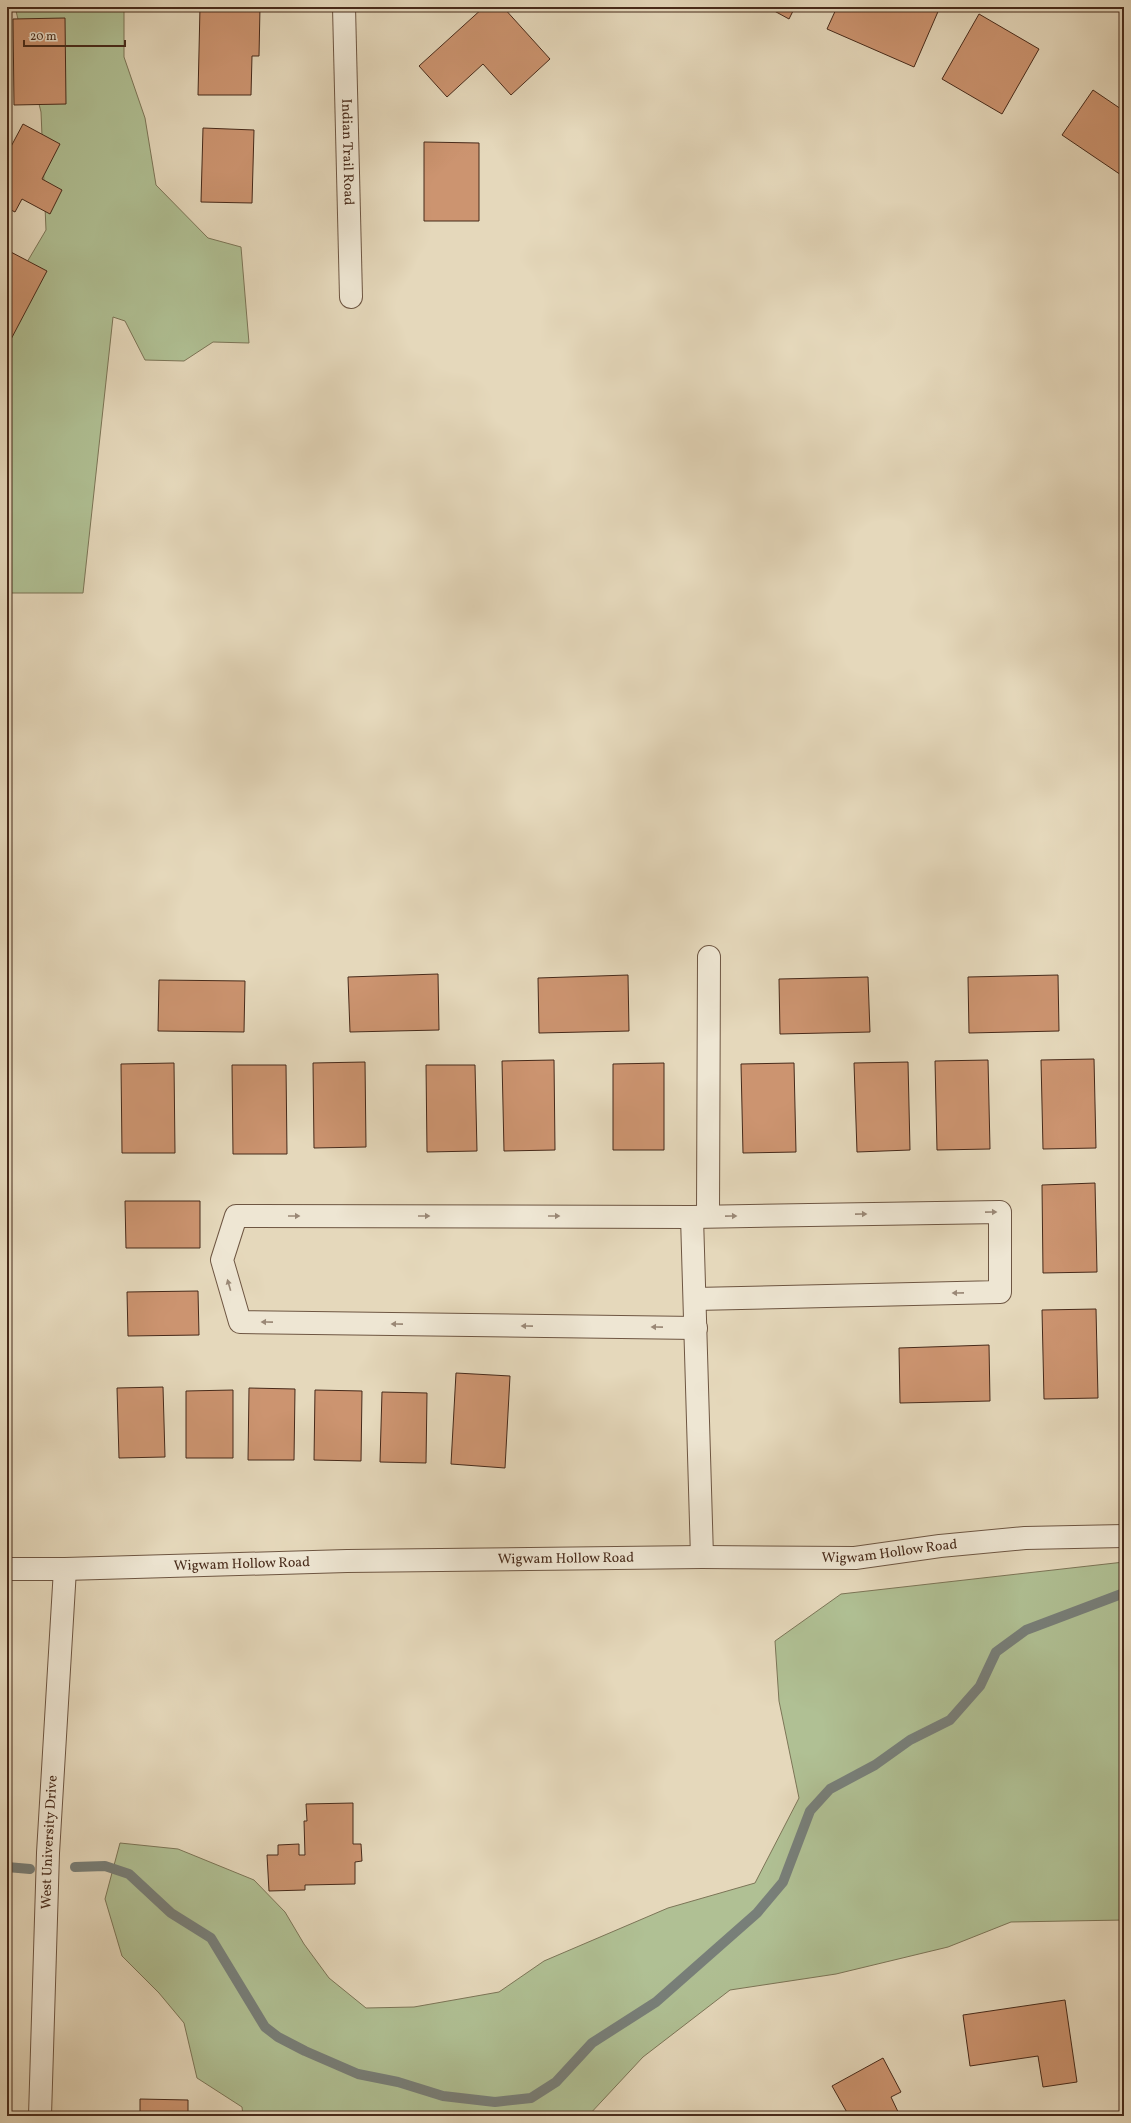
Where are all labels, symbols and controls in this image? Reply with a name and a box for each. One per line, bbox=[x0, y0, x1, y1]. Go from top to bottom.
scale bar bbox=[24, 22, 125, 48]
text: 20 m bbox=[30, 29, 57, 45]
street label: Indian Trail Road bbox=[337, 98, 358, 206]
one-way arrow bbox=[985, 1209, 998, 1215]
one-way arrow bbox=[855, 1211, 868, 1217]
one-way arrow bbox=[288, 1213, 301, 1219]
one-way arrow bbox=[418, 1213, 431, 1219]
one-way arrow bbox=[548, 1213, 561, 1219]
one-way arrow bbox=[725, 1213, 738, 1219]
one-way arrow bbox=[226, 1278, 232, 1290]
one-way arrow bbox=[951, 1290, 964, 1296]
one-way arrow bbox=[261, 1319, 273, 1326]
one-way arrow bbox=[390, 1321, 403, 1327]
one-way arrow bbox=[520, 1323, 533, 1329]
one-way arrow bbox=[651, 1324, 663, 1331]
street label: Wigwam Hollow Road bbox=[822, 1535, 958, 1568]
street label: Wigwam Hollow Road bbox=[498, 1548, 634, 1569]
street label: Wigwam Hollow Road bbox=[173, 1553, 310, 1575]
street label: West University Drive bbox=[37, 1774, 62, 1910]

